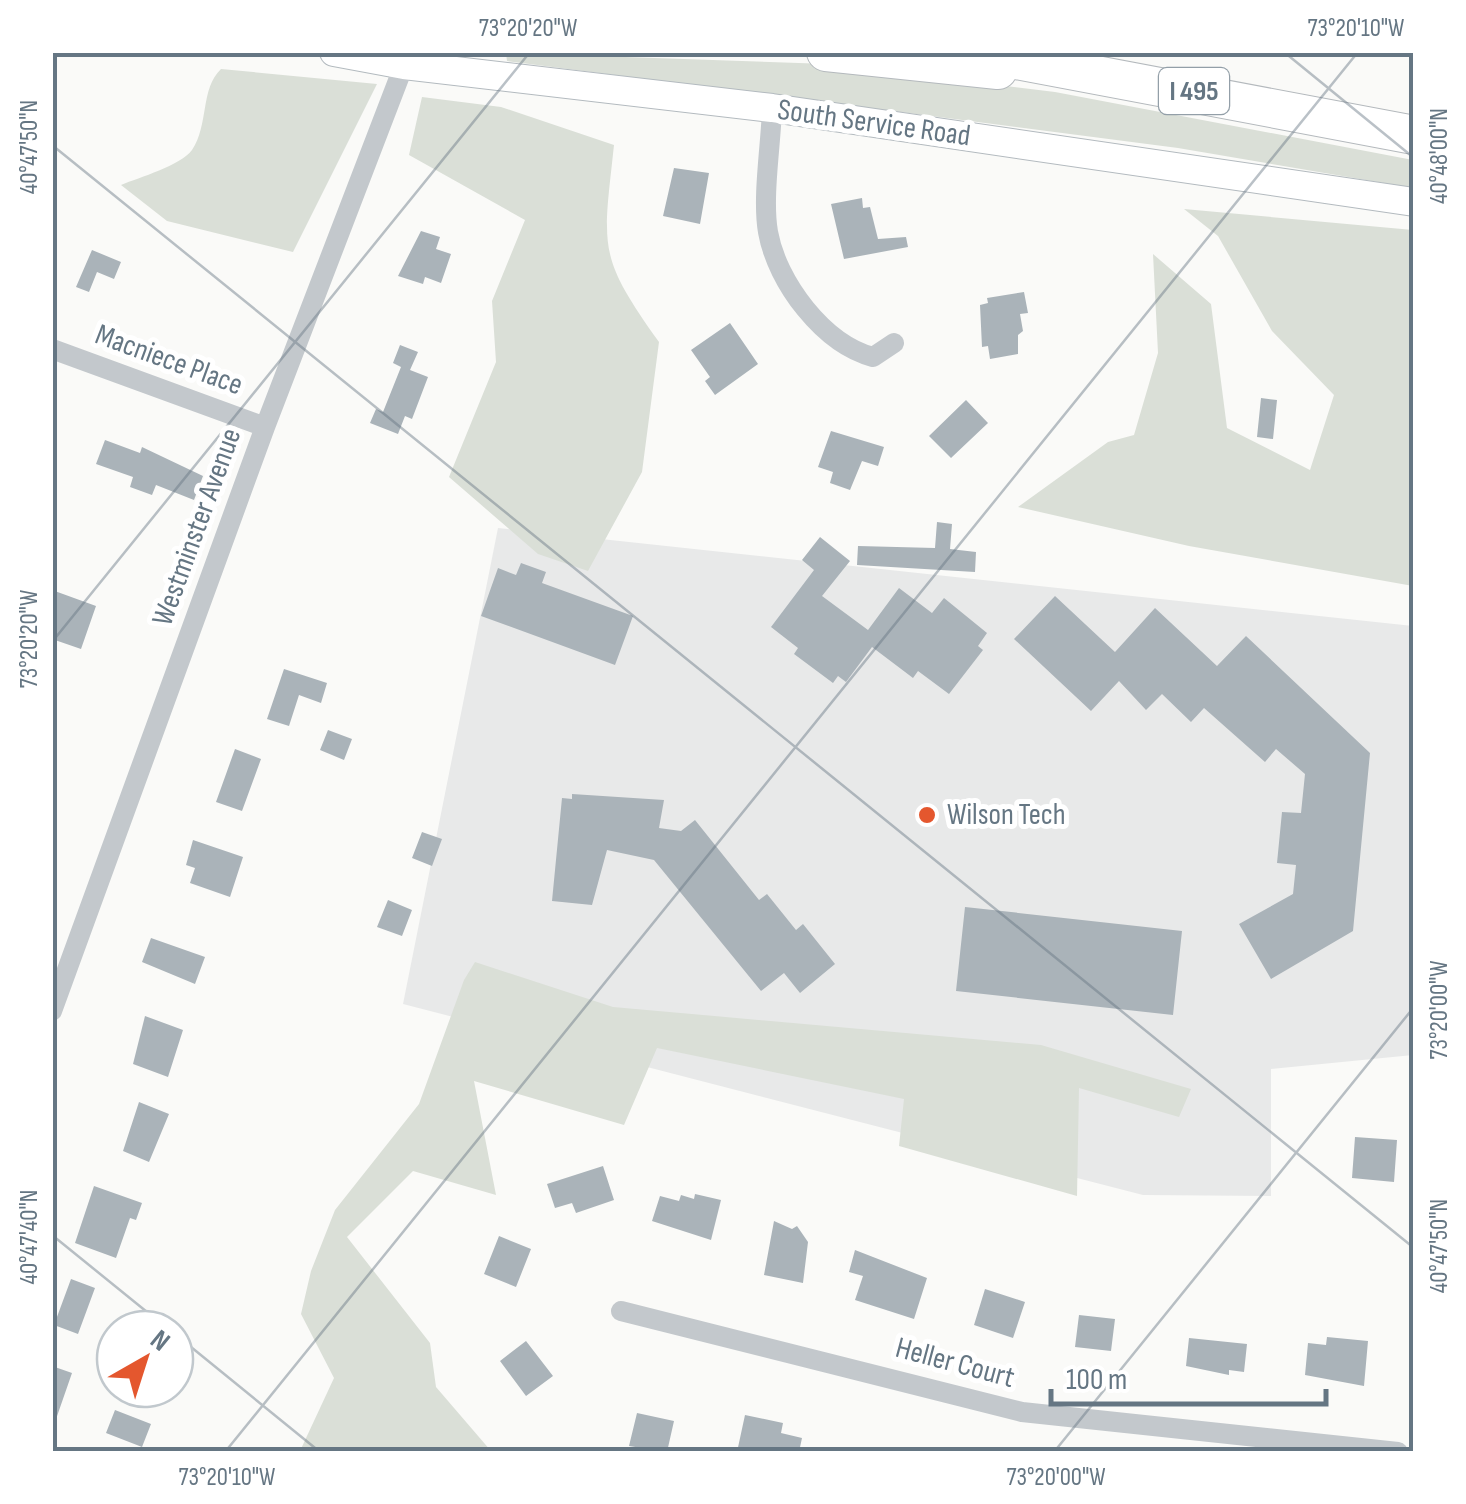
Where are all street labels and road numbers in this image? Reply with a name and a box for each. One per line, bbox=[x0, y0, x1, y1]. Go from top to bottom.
road number: I 495 bbox=[1159, 68, 1229, 114]
street label: South Service Road bbox=[775, 92, 973, 154]
street label: Macniece Place bbox=[90, 317, 248, 403]
street label: Westminster Avenue bbox=[145, 424, 249, 630]
street label: Heller Court bbox=[892, 1330, 1018, 1396]

